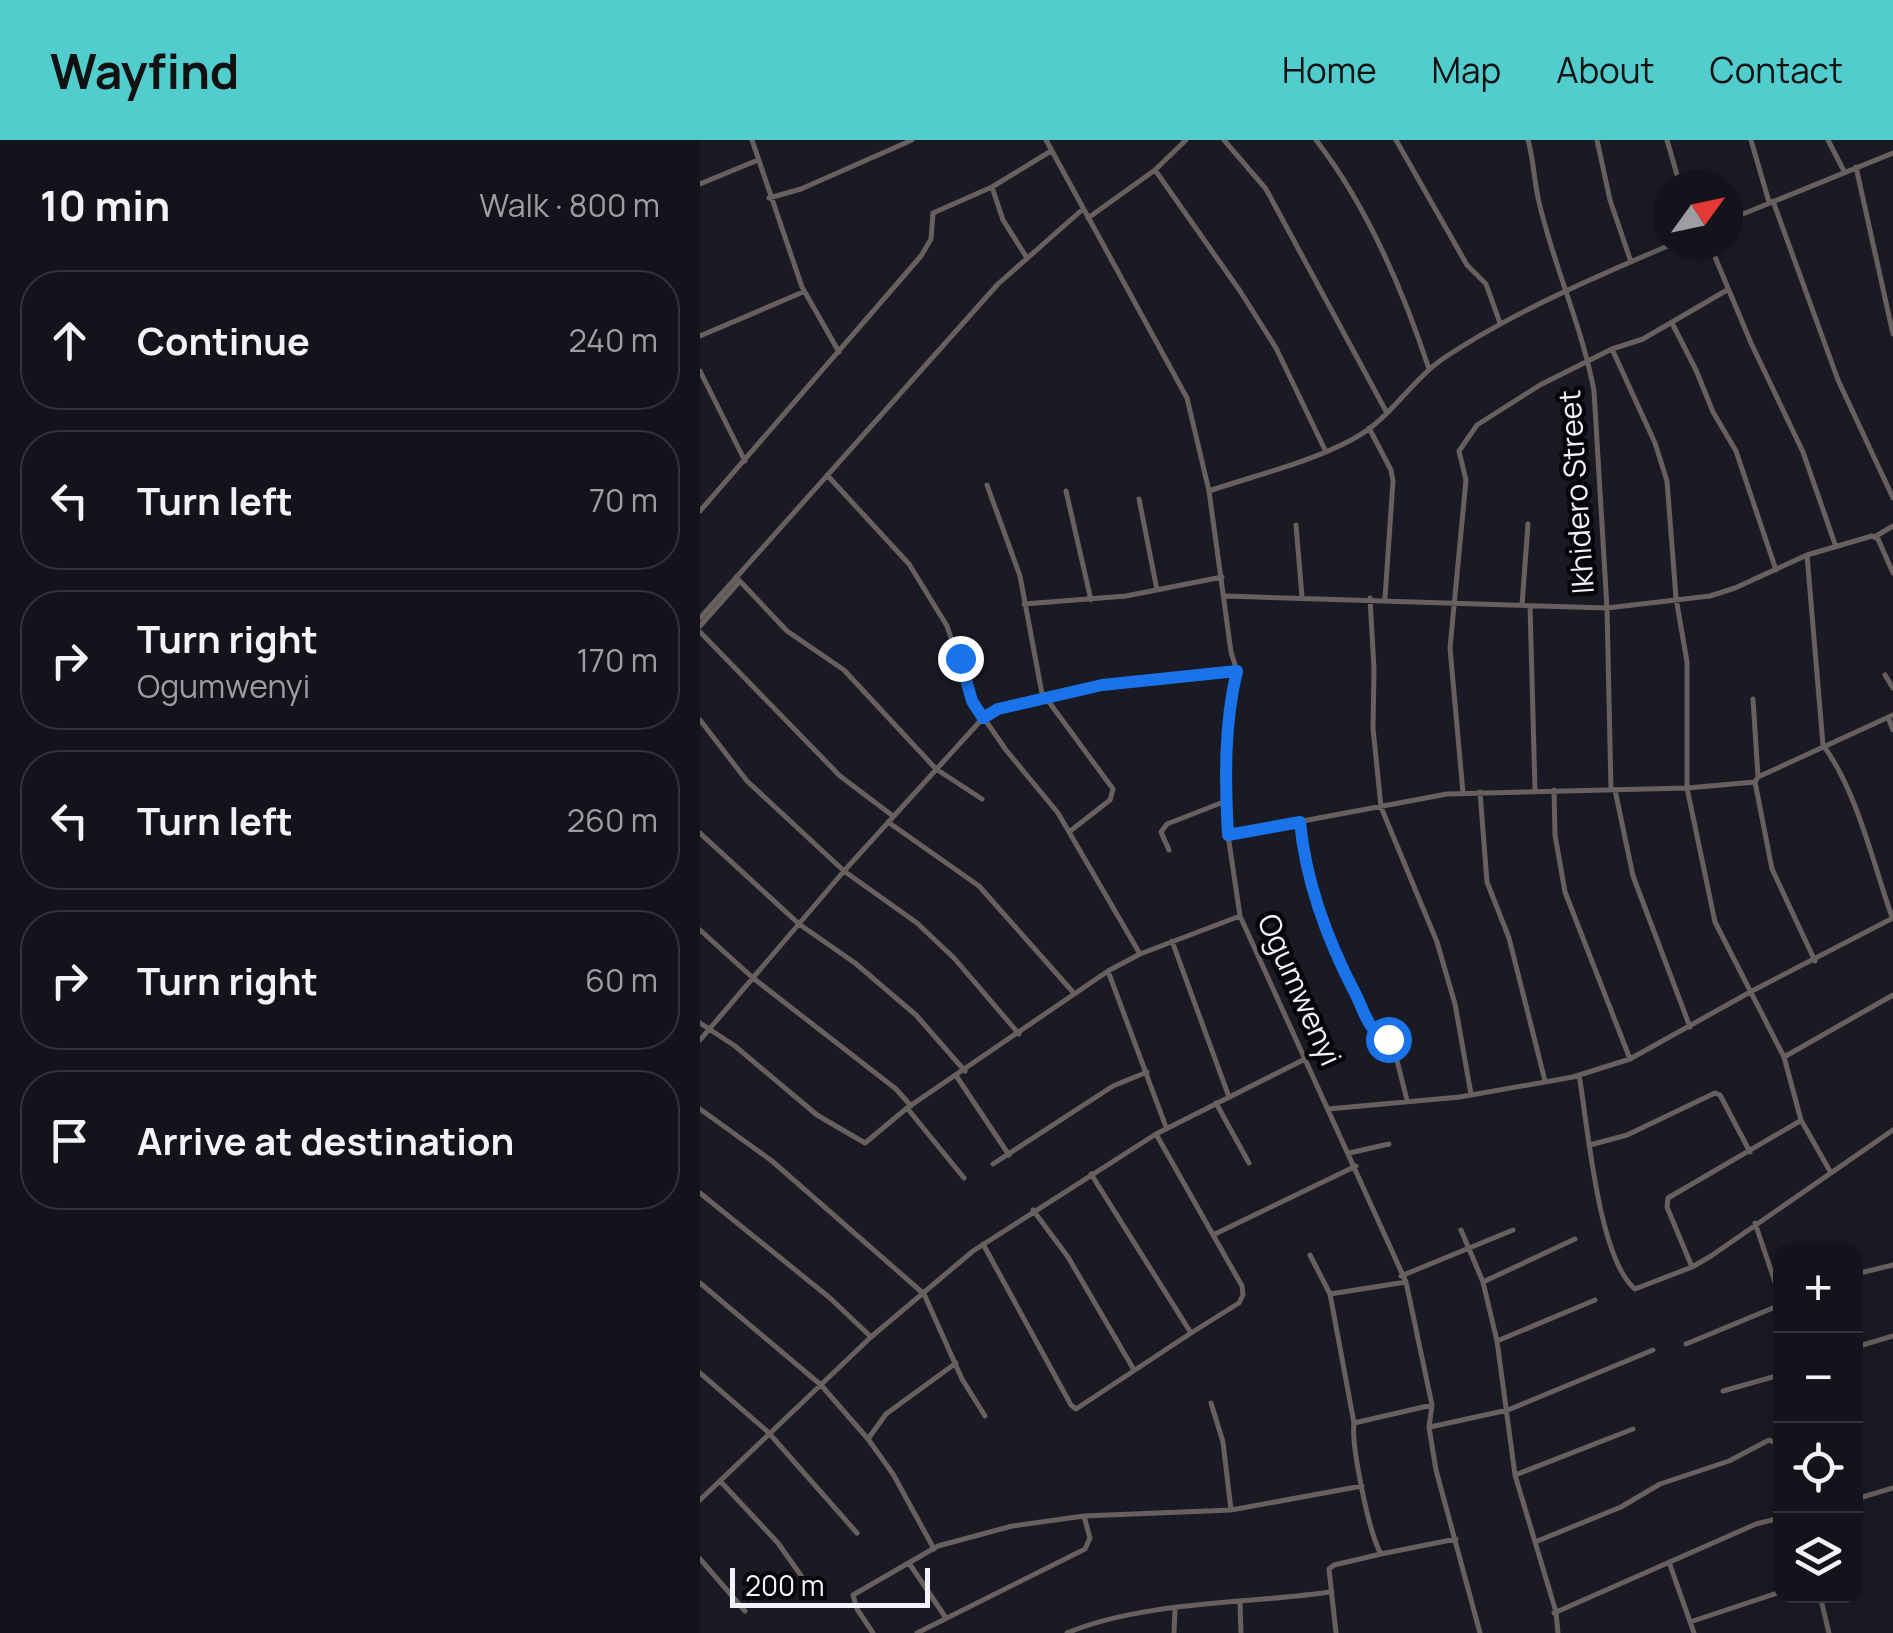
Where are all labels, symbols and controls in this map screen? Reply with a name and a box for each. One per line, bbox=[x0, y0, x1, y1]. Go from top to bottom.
text: Wayfind bbox=[50, 38, 239, 103]
text: Home bbox=[1282, 46, 1377, 94]
text: Map bbox=[1432, 46, 1501, 94]
text: About bbox=[1556, 46, 1655, 94]
text: Contact bbox=[1710, 46, 1843, 94]
north arrow bbox=[1653, 170, 1743, 260]
text: 10 min bbox=[40, 176, 170, 234]
text: Walk · 800 m bbox=[479, 183, 660, 227]
icon: ahead bbox=[42, 313, 97, 368]
text: Continue bbox=[137, 314, 310, 366]
text: 240 m bbox=[568, 318, 658, 362]
street label: Ikhidero Street bbox=[1548, 389, 1603, 595]
icon: left bbox=[42, 473, 97, 528]
text: Turn left bbox=[137, 474, 293, 526]
text: 70 m bbox=[589, 478, 658, 522]
text: Turn right bbox=[137, 612, 318, 664]
icon: right bbox=[42, 633, 97, 688]
route end bbox=[938, 636, 984, 682]
text: 170 m bbox=[576, 638, 658, 682]
text: Ogumwenyi bbox=[137, 664, 310, 708]
icon: left bbox=[42, 793, 97, 848]
text: Turn left bbox=[137, 794, 293, 846]
text: 260 m bbox=[567, 798, 658, 842]
street label: Ogumwenyi bbox=[1249, 907, 1352, 1072]
icon: right bbox=[42, 953, 97, 1008]
text: Turn right bbox=[137, 954, 318, 1006]
text: 60 m bbox=[585, 958, 658, 1002]
route start bbox=[1366, 1017, 1412, 1063]
icon: arrive bbox=[42, 1113, 97, 1168]
text: Arrive at destination bbox=[137, 1114, 514, 1166]
map controls bbox=[1773, 1243, 1863, 1603]
button: + bbox=[1773, 1243, 1863, 1333]
button: − bbox=[1773, 1333, 1863, 1423]
button: locate bbox=[1773, 1423, 1863, 1513]
button: layers bbox=[1773, 1513, 1863, 1603]
scale bar bbox=[730, 1563, 930, 1608]
text: 200 m bbox=[745, 1566, 824, 1604]

